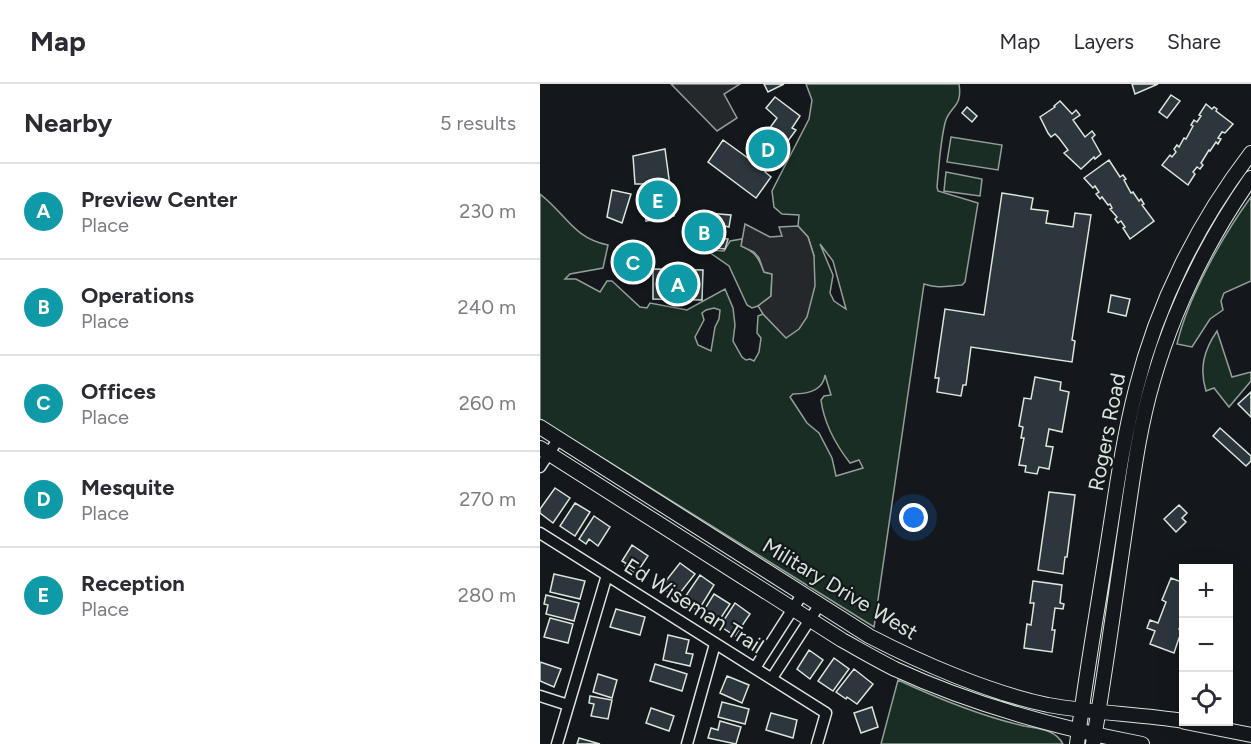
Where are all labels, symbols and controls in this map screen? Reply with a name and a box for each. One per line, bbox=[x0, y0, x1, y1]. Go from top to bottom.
text: Map bbox=[30, 24, 86, 58]
text: Map bbox=[1000, 29, 1040, 54]
text: Layers bbox=[1073, 29, 1134, 54]
text: Share bbox=[1167, 29, 1221, 54]
text: Nearby bbox=[24, 107, 112, 139]
text: 5 results bbox=[440, 111, 516, 135]
pin: D bbox=[748, 126, 788, 172]
pin: E bbox=[638, 178, 678, 222]
text: Preview Center bbox=[81, 186, 237, 213]
text: A bbox=[36, 199, 51, 223]
text: 230 m bbox=[459, 199, 516, 223]
pin: B bbox=[684, 210, 724, 254]
text: Place bbox=[81, 213, 129, 237]
pin: C bbox=[614, 240, 652, 285]
pin: A bbox=[658, 262, 698, 306]
text: Operations bbox=[81, 282, 194, 309]
text: B bbox=[37, 295, 50, 319]
text: 240 m bbox=[458, 295, 516, 319]
text: Place bbox=[81, 309, 129, 333]
street label: Rogers Road bbox=[1083, 371, 1130, 493]
text: Offices bbox=[81, 378, 156, 405]
text: C bbox=[36, 391, 51, 415]
text: 260 m bbox=[459, 391, 516, 415]
text: Place bbox=[81, 405, 129, 429]
text: Mesquite bbox=[81, 474, 174, 501]
text: D bbox=[37, 487, 51, 511]
text: 270 m bbox=[459, 487, 516, 511]
text: Place bbox=[81, 501, 129, 525]
your location bbox=[899, 503, 928, 532]
street label: Military Drive West bbox=[758, 532, 922, 645]
street label: Ed Wiseman Trail bbox=[620, 553, 769, 658]
map controls bbox=[1179, 564, 1233, 726]
button: + bbox=[1179, 564, 1233, 618]
text: Reception bbox=[81, 570, 185, 597]
text: E bbox=[38, 583, 49, 607]
text: 280 m bbox=[458, 583, 516, 607]
text: Place bbox=[81, 597, 129, 621]
button: − bbox=[1179, 618, 1233, 672]
button: locate bbox=[1179, 672, 1233, 726]

